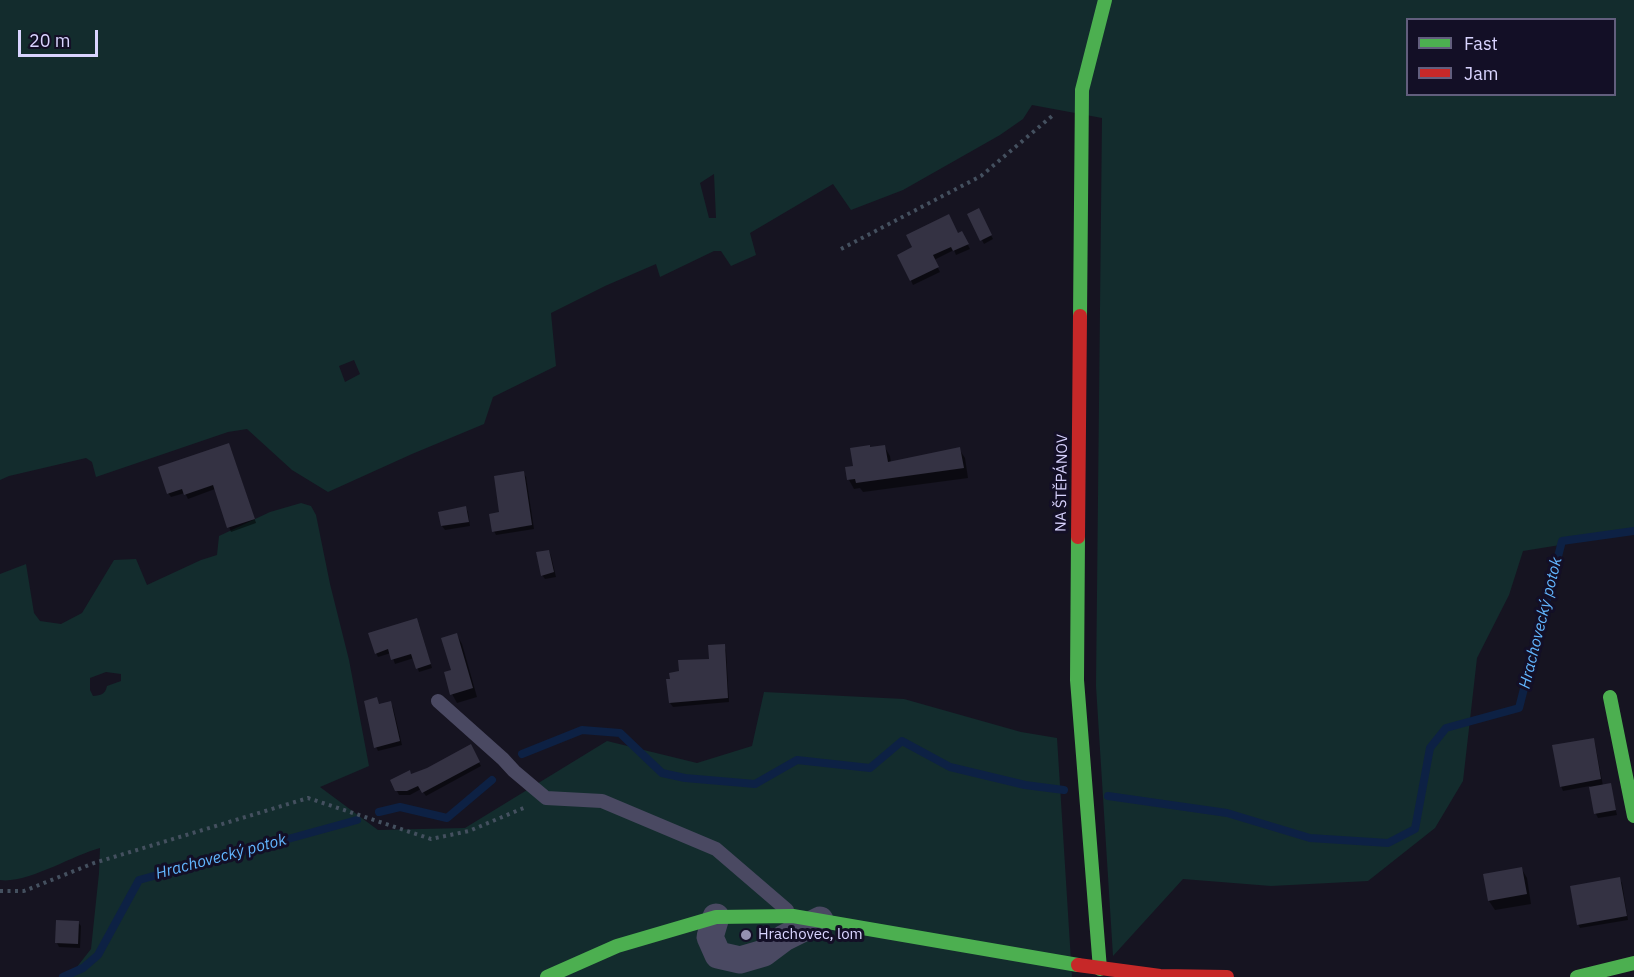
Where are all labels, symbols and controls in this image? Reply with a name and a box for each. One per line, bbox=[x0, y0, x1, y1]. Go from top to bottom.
scale bar bbox=[21, 18, 100, 56]
legend bbox=[1406, 18, 1616, 96]
text: 20 m bbox=[29, 29, 71, 52]
text: Fast bbox=[1464, 32, 1498, 55]
text: Jam bbox=[1464, 62, 1499, 85]
street label: NA ŠTĚPÁNOV bbox=[1052, 434, 1072, 532]
water label: Hrachovecký potok bbox=[1515, 555, 1567, 691]
water label: Hrachovecký potok bbox=[153, 830, 289, 884]
place label: Hrachovec, lom bbox=[758, 926, 863, 944]
marker: Hrachovec, lom bbox=[739, 928, 753, 942]

